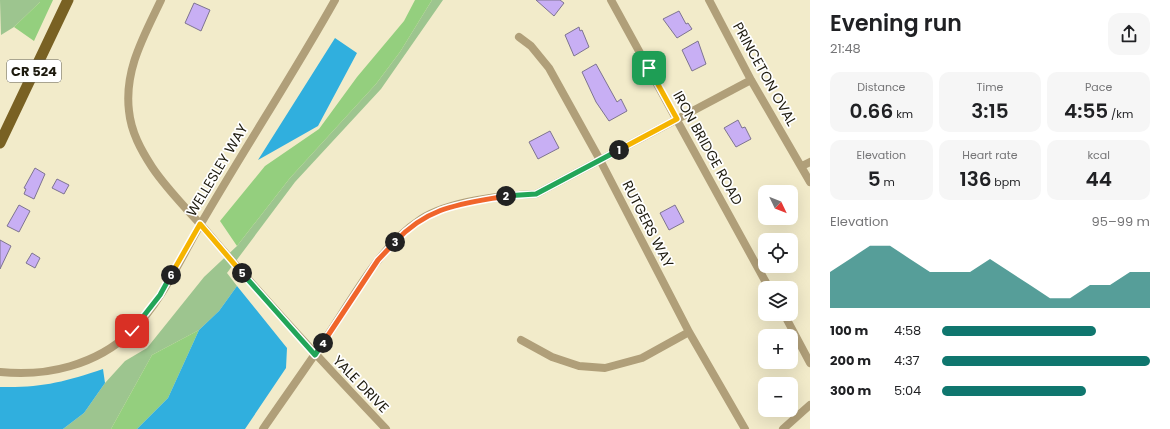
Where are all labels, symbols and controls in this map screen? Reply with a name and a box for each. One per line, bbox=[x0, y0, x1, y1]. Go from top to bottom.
text: Evening run bbox=[830, 8, 962, 39]
button: share bbox=[1108, 13, 1150, 55]
street label: PRINCETON OVAL bbox=[728, 18, 802, 130]
text: 21:48 bbox=[830, 39, 861, 58]
pin bbox=[632, 51, 666, 85]
icon: arrive bbox=[638, 57, 660, 79]
road number: CR 524 bbox=[7, 60, 61, 82]
text: Distance bbox=[857, 79, 905, 95]
text: Time bbox=[977, 79, 1003, 95]
text: Pace bbox=[1085, 79, 1112, 95]
street label: IRON BRIDGE ROAD bbox=[668, 87, 748, 209]
text: 0.66 bbox=[849, 97, 893, 125]
text: 3:15 bbox=[971, 97, 1009, 125]
text: 4:55 bbox=[1064, 97, 1108, 125]
text: km bbox=[893, 106, 913, 122]
text: /km bbox=[1108, 106, 1133, 122]
street label: WELLESLEY WAY bbox=[181, 120, 253, 220]
pin: 1 bbox=[609, 140, 629, 160]
text: 1 bbox=[617, 142, 621, 158]
text: Elevation bbox=[857, 147, 906, 163]
text: Heart rate bbox=[962, 147, 1018, 163]
text: kcal bbox=[1087, 147, 1110, 163]
text: 5 bbox=[868, 165, 881, 193]
text: 136 bbox=[959, 165, 991, 193]
text: 44 bbox=[1085, 165, 1112, 193]
text: m bbox=[881, 174, 895, 190]
text: bpm bbox=[991, 174, 1021, 190]
street label: RUTGERS WAY bbox=[617, 177, 679, 271]
north arrow bbox=[758, 185, 798, 225]
map controls bbox=[758, 185, 798, 417]
pin: 2 bbox=[496, 186, 516, 206]
text: 2 bbox=[503, 188, 509, 204]
text: Elevation bbox=[830, 212, 889, 231]
text: 95–99 m bbox=[1092, 212, 1150, 231]
pin: 3 bbox=[385, 232, 405, 252]
button: locate bbox=[758, 233, 798, 273]
text: 3 bbox=[392, 234, 398, 250]
pin: 5 bbox=[232, 263, 252, 283]
pin: 6 bbox=[161, 265, 181, 285]
text: 5 bbox=[238, 265, 246, 281]
text: 6 bbox=[167, 267, 175, 283]
button: layers bbox=[758, 281, 798, 321]
pin bbox=[115, 314, 149, 348]
icon: check bbox=[121, 320, 143, 342]
text: 100 m bbox=[830, 321, 868, 340]
text: 4:58 bbox=[894, 321, 921, 340]
button: + bbox=[758, 329, 798, 369]
pin: 4 bbox=[313, 333, 333, 353]
text: 4 bbox=[319, 335, 327, 351]
street label: YALE DRIVE bbox=[328, 351, 394, 417]
text: 200 m bbox=[830, 351, 871, 370]
text: 4:37 bbox=[894, 351, 920, 370]
button: − bbox=[758, 377, 798, 417]
text: 300 m bbox=[830, 381, 871, 400]
text: 5:04 bbox=[894, 381, 921, 400]

